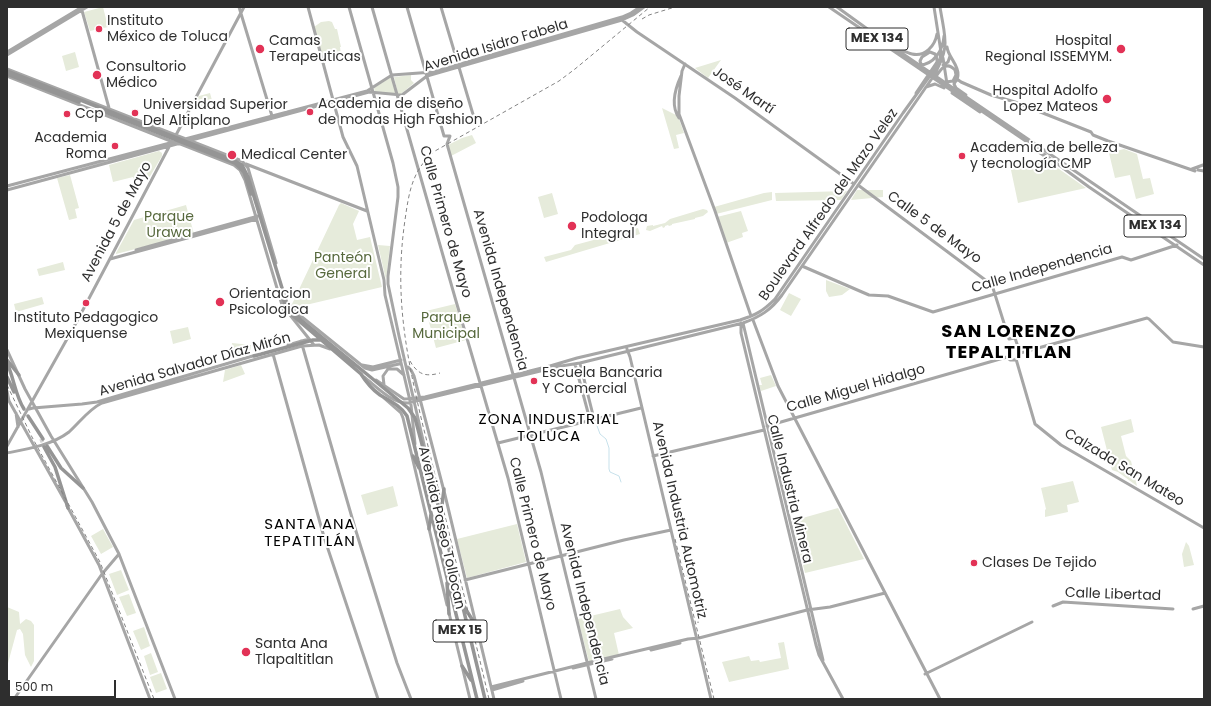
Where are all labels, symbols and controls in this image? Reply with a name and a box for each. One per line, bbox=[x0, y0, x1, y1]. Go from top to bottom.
place label: Instituto México de Toluca bbox=[107, 13, 228, 46]
street label: Avenida Isidro Fabela bbox=[422, 16, 570, 76]
marker: Instituto México de Toluca bbox=[94, 24, 104, 34]
road number: MEX 134 bbox=[846, 28, 908, 50]
place label: Camas Terapeuticas bbox=[269, 33, 361, 66]
place label: Hospital Regional ISSEMYM. bbox=[985, 33, 1112, 66]
marker: Camas Terapeuticas bbox=[254, 43, 266, 55]
marker: Hospital Regional ISSEMYM. bbox=[1115, 43, 1127, 55]
place label: Consultorio Médico bbox=[106, 59, 186, 92]
street label: José Martí bbox=[709, 64, 777, 118]
marker: Consultorio Médico bbox=[91, 69, 103, 81]
place label: Hospital Adolfo Lopez Mateos bbox=[993, 83, 1098, 116]
marker: Hospital Adolfo Lopez Mateos bbox=[1101, 93, 1113, 105]
place label: Academia de diseño de modas High Fashion bbox=[318, 96, 483, 128]
place label: Universidad Superior Del Altiplano bbox=[143, 97, 288, 130]
place label: Ccp bbox=[75, 106, 104, 122]
street label: Boulevard Alfredo del Mazo Velez bbox=[756, 106, 902, 304]
marker: Academia de diseño de modas High Fashion bbox=[305, 107, 315, 117]
marker: Universidad Superior Del Altiplano bbox=[130, 108, 140, 118]
marker: Ccp bbox=[62, 109, 72, 119]
place label: Academia Roma bbox=[34, 130, 107, 162]
place label: Academia de belleza y tecnología CMP bbox=[970, 140, 1118, 172]
marker: Academia Roma bbox=[110, 141, 120, 151]
street label: Calle Primero de Mayo bbox=[415, 144, 475, 300]
place label: Medical Center bbox=[241, 147, 347, 163]
marker: Medical Center bbox=[226, 149, 238, 161]
marker: Academia de belleza y tecnología CMP bbox=[957, 151, 967, 161]
street label: Avenida 5 de Mayo bbox=[78, 159, 156, 285]
street label: Calle 5 de Mayo bbox=[884, 188, 984, 268]
street label: Avenida Independencia bbox=[469, 207, 531, 373]
park label: Parque Urawa bbox=[144, 209, 194, 242]
place label: Podologa Integral bbox=[581, 210, 648, 242]
road number: MEX 134 bbox=[1124, 215, 1186, 237]
marker: Podologa Integral bbox=[566, 220, 578, 232]
street label: Calle Independencia bbox=[970, 241, 1114, 297]
park label: Panteón General bbox=[314, 250, 372, 282]
place label: Orientacion Psicologica bbox=[229, 286, 311, 318]
marker: Orientacion Psicologica bbox=[214, 296, 226, 308]
marker: Instituto Pedagogico Mexiquense bbox=[81, 298, 91, 308]
place label: Instituto Pedagogico Mexiquense bbox=[14, 310, 158, 342]
park label: Parque Municipal bbox=[412, 310, 480, 342]
district label: SAN LORENZO TEPALTITLAN bbox=[941, 321, 1077, 364]
street label: Avenida Salvador Díaz Mirón bbox=[97, 330, 293, 400]
street label: Calle Miguel Hidalgo bbox=[785, 361, 927, 417]
place label: Escuela Bancaria Y Comercial bbox=[542, 365, 662, 398]
marker: Escuela Bancaria Y Comercial bbox=[529, 376, 539, 386]
district label: ZONA INDUSTRIAL TOLUCA bbox=[479, 411, 619, 446]
street label: Calle Industria Minera bbox=[762, 413, 816, 565]
street label: Avenida Industria Automotriz bbox=[648, 420, 710, 620]
street label: Calzada San Mateo bbox=[1061, 426, 1187, 510]
street label: Avenida Paseo Tollocan bbox=[414, 445, 468, 611]
street label: Calle Primero de Mayo bbox=[505, 456, 559, 612]
district label: SANTA ANA TEPATITLÁN bbox=[264, 516, 356, 551]
street label: Avenida Independencia bbox=[556, 521, 612, 687]
place label: Clases De Tejido bbox=[982, 555, 1097, 571]
marker: Clases De Tejido bbox=[969, 558, 979, 568]
street label: Calle Libertad bbox=[1065, 585, 1161, 605]
road number: MEX 15 bbox=[433, 620, 487, 642]
place label: Santa Ana Tlapaltitlan bbox=[255, 636, 333, 668]
marker: Santa Ana Tlapaltitlan bbox=[240, 646, 252, 658]
scale bar bbox=[10, 672, 118, 698]
text: 500 m bbox=[15, 678, 53, 695]

